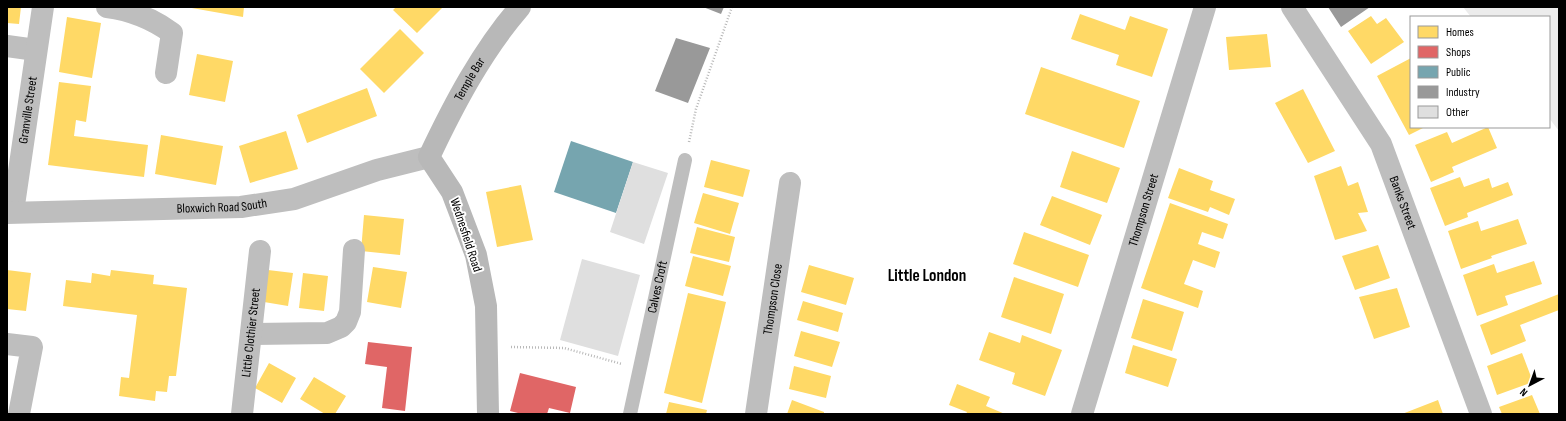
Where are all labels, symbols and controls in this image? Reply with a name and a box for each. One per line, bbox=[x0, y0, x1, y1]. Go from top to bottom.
legend bbox=[1410, 16, 1550, 128]
text: Homes bbox=[1446, 25, 1474, 40]
text: Shops bbox=[1446, 45, 1471, 60]
street label: Temple Bar bbox=[451, 54, 489, 104]
text: Public bbox=[1446, 65, 1471, 80]
street label: Granville Street bbox=[15, 75, 41, 145]
text: Industry bbox=[1446, 85, 1480, 100]
text: Other bbox=[1446, 105, 1470, 120]
street label: Thompson Street bbox=[1125, 172, 1162, 248]
street label: Banks Street bbox=[1386, 174, 1420, 232]
street label: Bloxwich Road South bbox=[176, 195, 268, 217]
street label: Wednesfield Road bbox=[447, 196, 485, 274]
street label: Calves Croft bbox=[644, 259, 671, 315]
street label: Thompson Close bbox=[760, 263, 786, 336]
district label: Little London bbox=[888, 266, 966, 286]
street label: Little Clothier Street bbox=[238, 287, 264, 378]
north arrow bbox=[1510, 365, 1550, 405]
text: N bbox=[1517, 385, 1530, 399]

